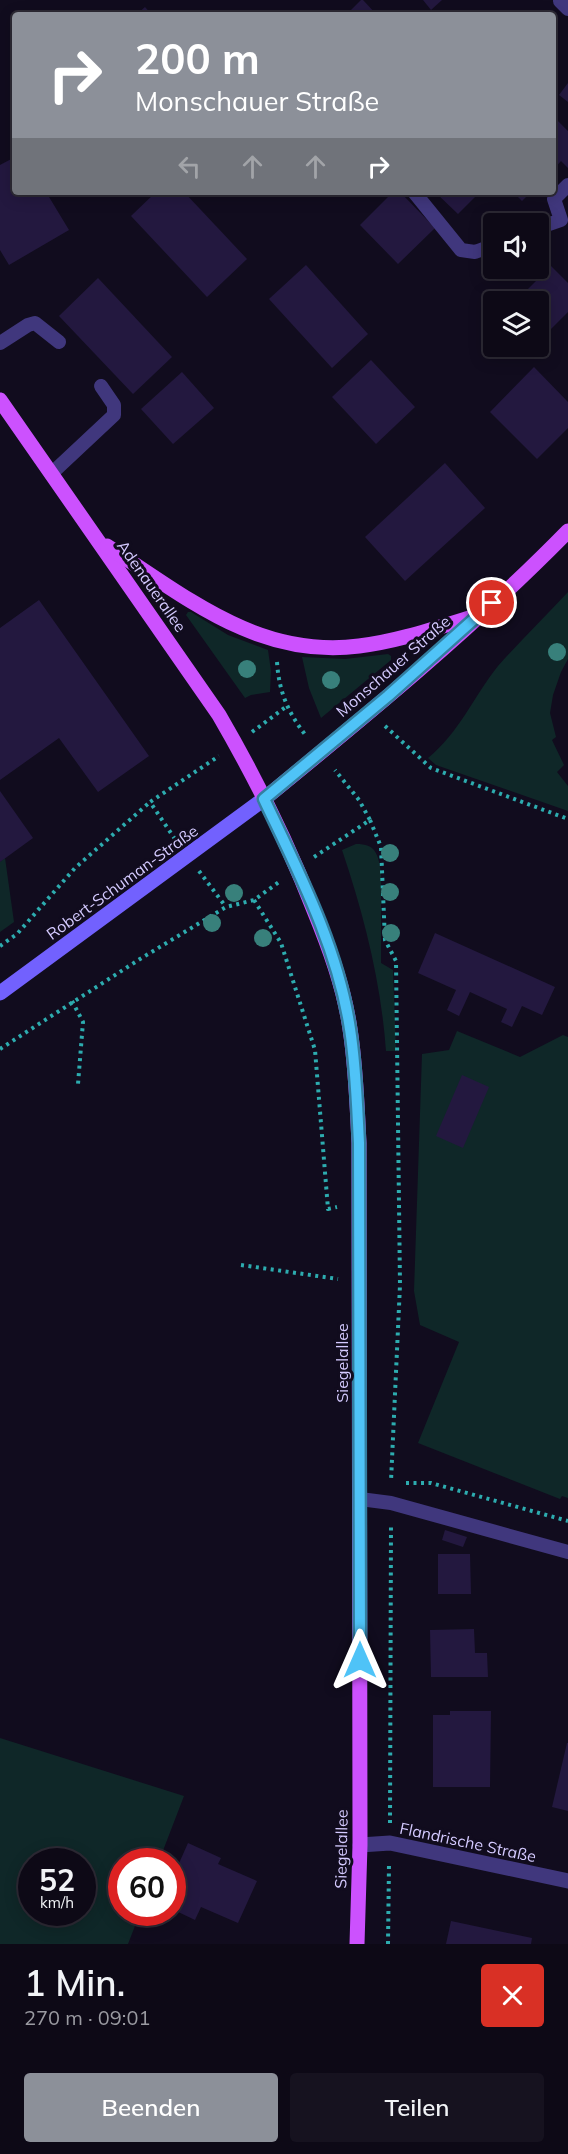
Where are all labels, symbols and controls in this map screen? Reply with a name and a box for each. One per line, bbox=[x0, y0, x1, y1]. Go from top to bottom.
text: 200 m bbox=[135, 32, 260, 85]
icon: right bbox=[36, 36, 114, 114]
text: Monschauer Straße bbox=[135, 84, 379, 118]
icon: left bbox=[173, 150, 206, 183]
icon: ahead bbox=[236, 150, 269, 183]
icon: ahead bbox=[299, 150, 332, 183]
icon: right bbox=[362, 150, 395, 183]
map controls bbox=[483, 213, 549, 357]
button: sound bbox=[483, 213, 549, 279]
button: layers bbox=[483, 291, 549, 357]
street label: Adenauerallee bbox=[113, 536, 191, 636]
pin bbox=[466, 577, 517, 628]
icon: arrive bbox=[475, 586, 508, 619]
street label: Monschauer Straße bbox=[332, 611, 454, 721]
street label: Robert-Schuman-Straße bbox=[42, 820, 202, 944]
street label: Siegelallee bbox=[332, 1323, 352, 1403]
position arrow bbox=[328, 1628, 392, 1692]
street label: Siegelallee bbox=[330, 1809, 352, 1889]
street label: Flandrische Straße bbox=[398, 1818, 538, 1866]
speed limit sign: 60 bbox=[108, 1848, 186, 1926]
text: 52 bbox=[39, 1861, 75, 1899]
text: km/h bbox=[40, 1893, 74, 1912]
text: 1 Min. bbox=[24, 1960, 125, 2005]
button: close bbox=[481, 1964, 544, 2027]
text: 270 m · 09:01 bbox=[24, 2005, 150, 2030]
button: Beenden bbox=[24, 2073, 278, 2142]
button: Teilen bbox=[290, 2073, 544, 2142]

